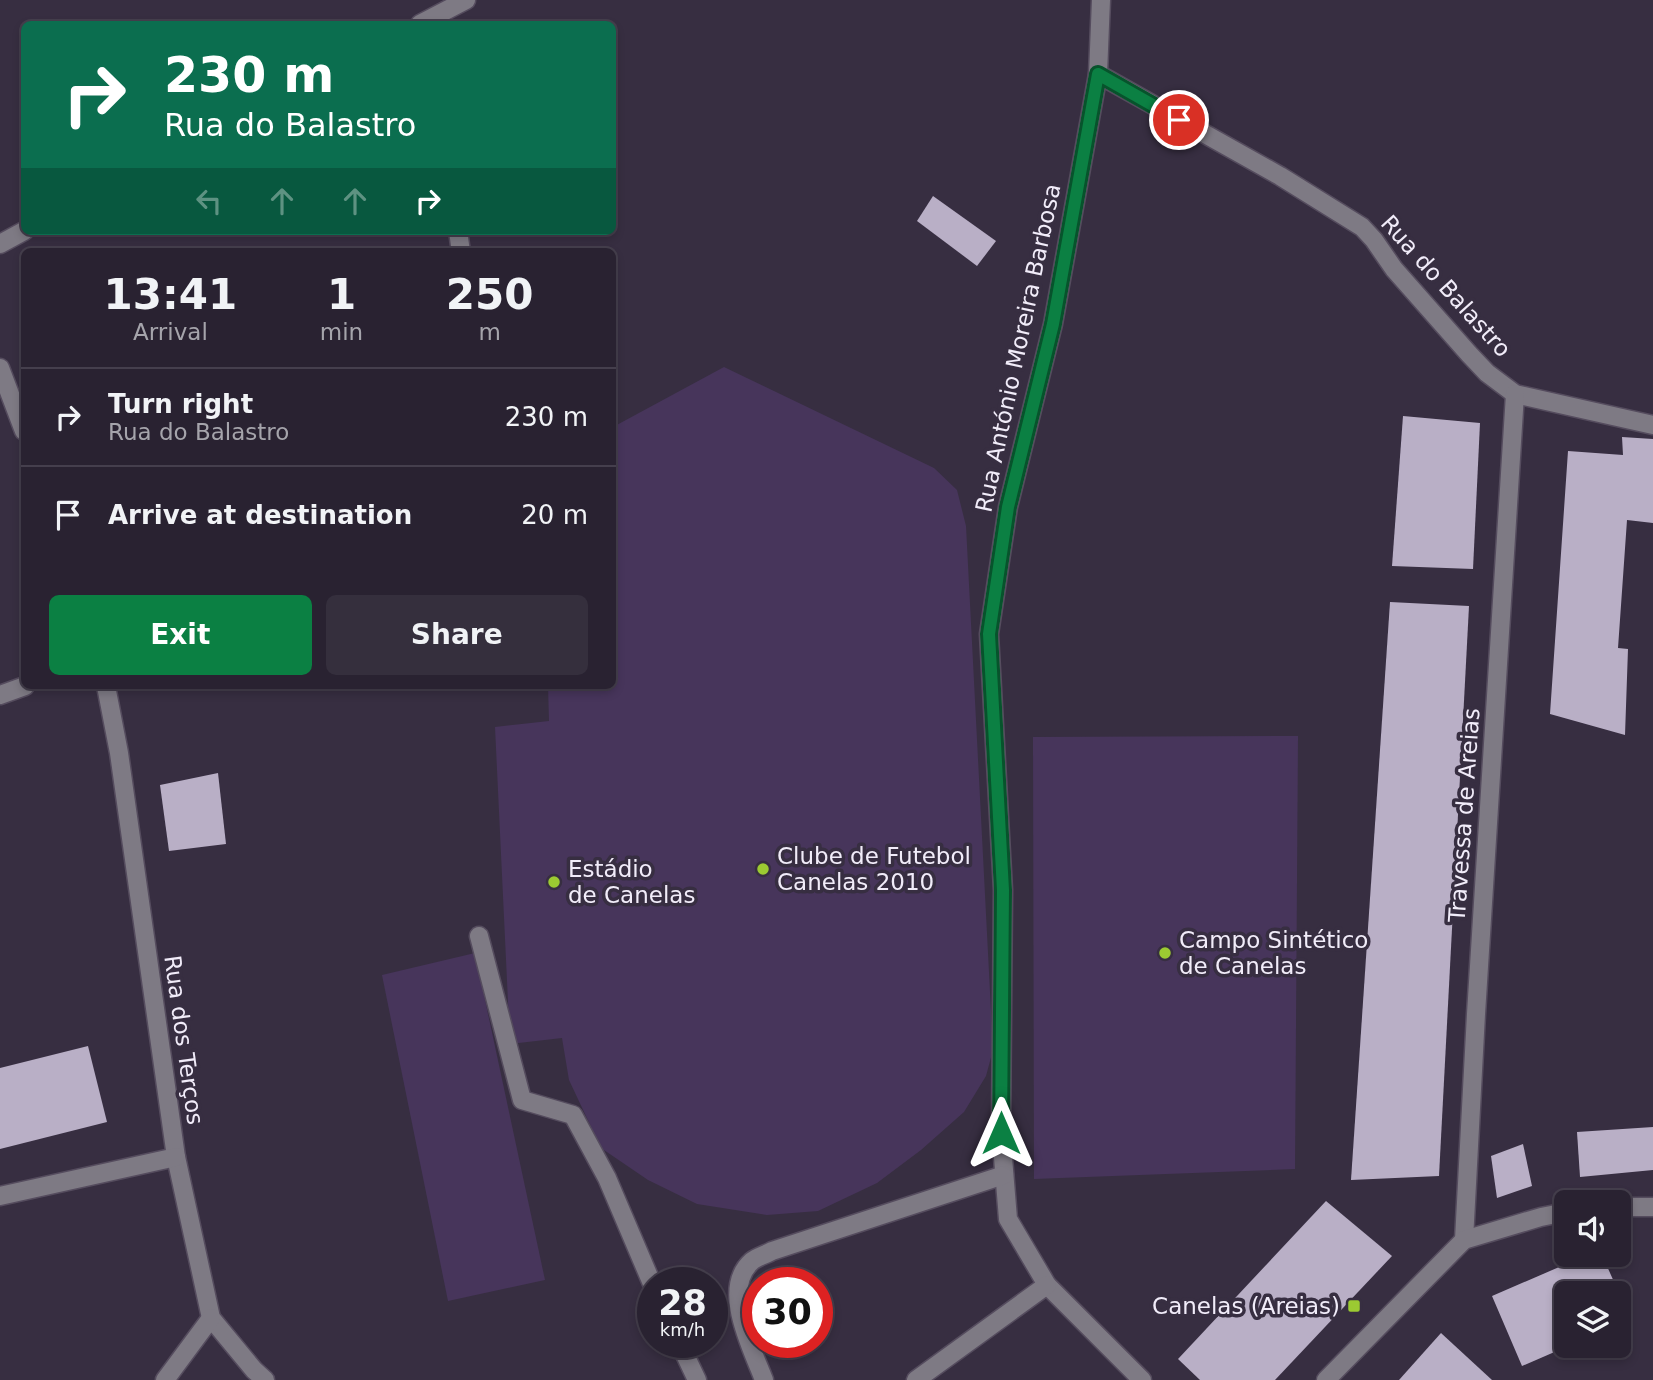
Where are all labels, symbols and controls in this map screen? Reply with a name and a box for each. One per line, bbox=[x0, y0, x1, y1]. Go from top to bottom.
text: 230 m bbox=[164, 47, 334, 104]
icon: right bbox=[49, 49, 140, 140]
pin bbox=[1149, 90, 1209, 150]
icon: arrive bbox=[1160, 101, 1198, 139]
text: Rua do Balastro bbox=[164, 106, 416, 144]
street label: Rua António Moreira Barbosa bbox=[970, 181, 1066, 515]
icon: left bbox=[190, 182, 228, 220]
icon: ahead bbox=[263, 182, 301, 220]
icon: ahead bbox=[336, 182, 374, 220]
icon: right bbox=[409, 182, 447, 220]
street label: Rua do Balastro bbox=[1376, 210, 1516, 362]
text: 13:41 bbox=[104, 270, 237, 319]
text: 1 bbox=[327, 270, 356, 319]
text: 250 bbox=[446, 270, 533, 319]
text: Arrival bbox=[133, 319, 208, 345]
text: min bbox=[320, 319, 363, 345]
text: m bbox=[478, 319, 501, 345]
text: Turn right bbox=[108, 389, 253, 419]
icon: right bbox=[49, 398, 87, 436]
text: 230 m bbox=[505, 402, 588, 432]
text: Rua do Balastro bbox=[108, 419, 289, 445]
icon: arrive bbox=[49, 496, 87, 534]
text: Arrive at destination bbox=[108, 500, 412, 530]
text: 20 m bbox=[521, 500, 588, 530]
button: Exit bbox=[49, 595, 312, 675]
button: Share bbox=[326, 595, 588, 675]
street label: Travessa de Areias bbox=[1443, 707, 1484, 924]
place label: Clube de Futebol Canelas 2010 bbox=[777, 843, 971, 895]
place label: Estádio de Canelas bbox=[568, 856, 695, 908]
marker: Clube de Futebol Canelas 2010 bbox=[755, 861, 771, 877]
marker: Estádio de Canelas bbox=[546, 874, 562, 890]
place label: Campo Sintético de Canelas bbox=[1179, 927, 1368, 979]
marker: Campo Sintético de Canelas bbox=[1157, 945, 1173, 961]
street label: Rua dos Terços bbox=[159, 954, 209, 1126]
position arrow bbox=[964, 1096, 1038, 1170]
map controls bbox=[1554, 1190, 1631, 1358]
button: sound bbox=[1554, 1190, 1631, 1267]
speed limit sign: 30 bbox=[742, 1267, 833, 1358]
button: layers bbox=[1554, 1281, 1631, 1358]
text: 28 bbox=[658, 1283, 707, 1323]
place label: Canelas (Areias) bbox=[1152, 1293, 1340, 1319]
marker: Canelas (Areias) bbox=[1346, 1298, 1362, 1314]
text: km/h bbox=[660, 1319, 705, 1340]

